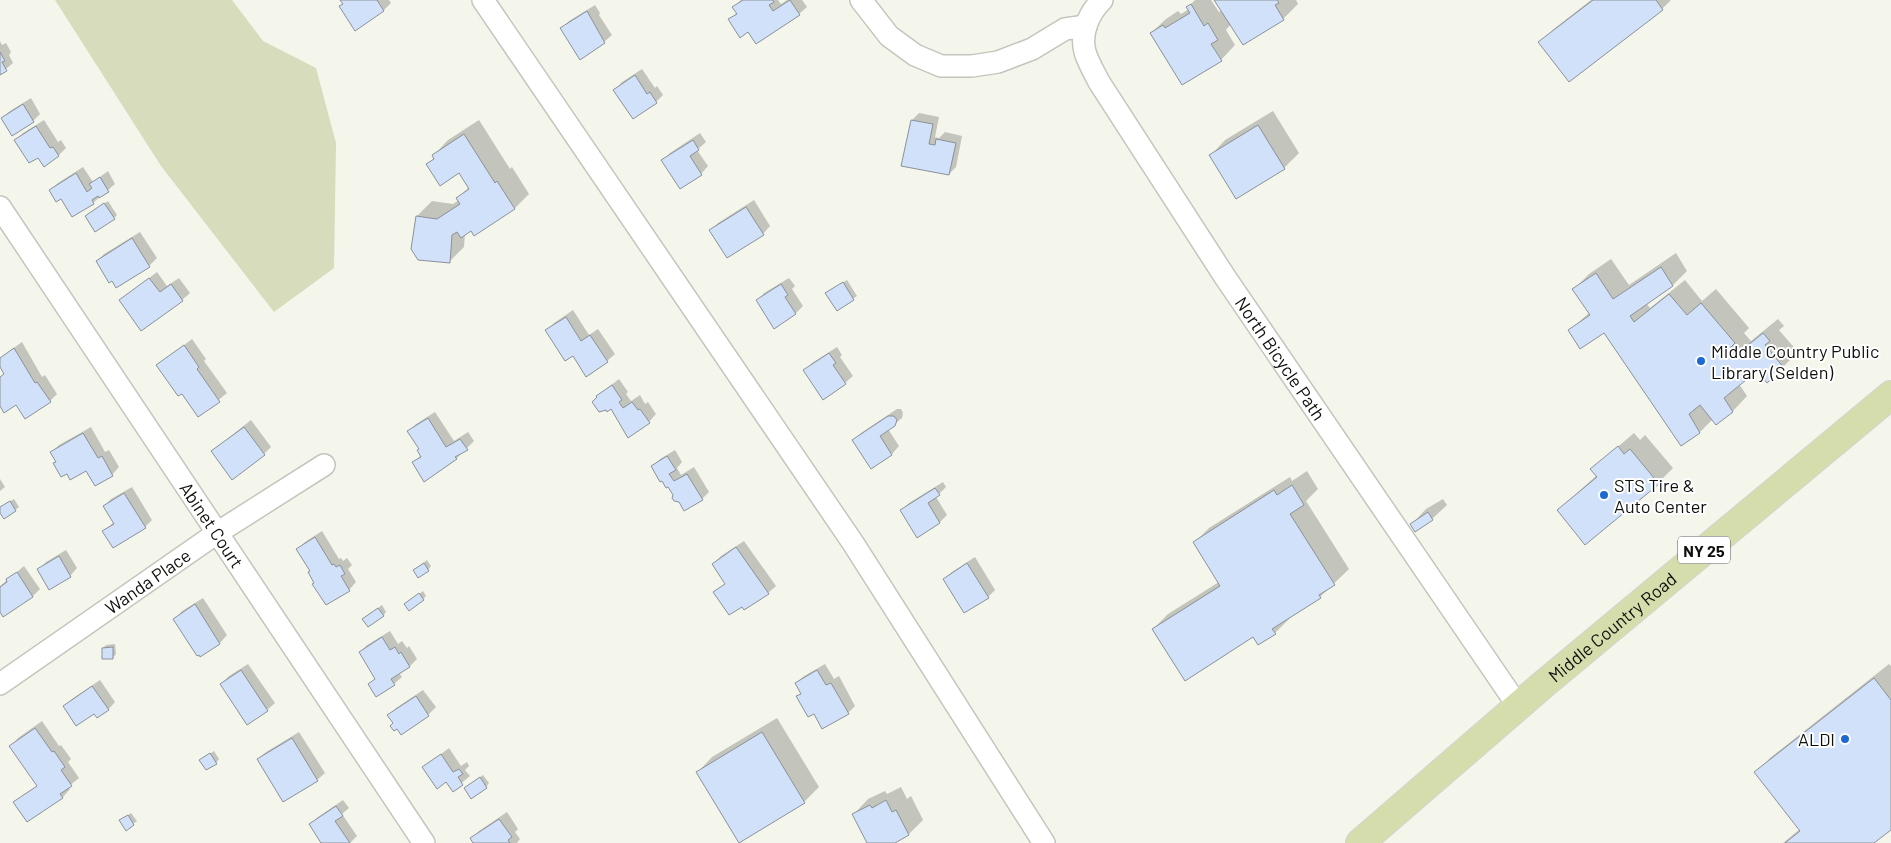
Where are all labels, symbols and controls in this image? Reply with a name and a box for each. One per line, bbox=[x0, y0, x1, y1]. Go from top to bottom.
street label: North Bicycle Path bbox=[1231, 292, 1330, 424]
place label: Middle Country Public Library (Selden) bbox=[1711, 340, 1879, 383]
marker: Middle Country Public Library (Selden) bbox=[1695, 355, 1707, 367]
place label: STS Tire & Auto Center bbox=[1614, 474, 1707, 517]
street label: Abinet Court bbox=[175, 478, 248, 572]
marker: STS Tire & Auto Center bbox=[1598, 489, 1610, 501]
road number: NY 25 bbox=[1678, 536, 1730, 564]
street label: Wanda Place bbox=[101, 544, 195, 619]
street label: Middle Country Road bbox=[1544, 567, 1681, 687]
place label: ALDI bbox=[1798, 728, 1835, 750]
marker: ALDI bbox=[1839, 733, 1851, 745]

